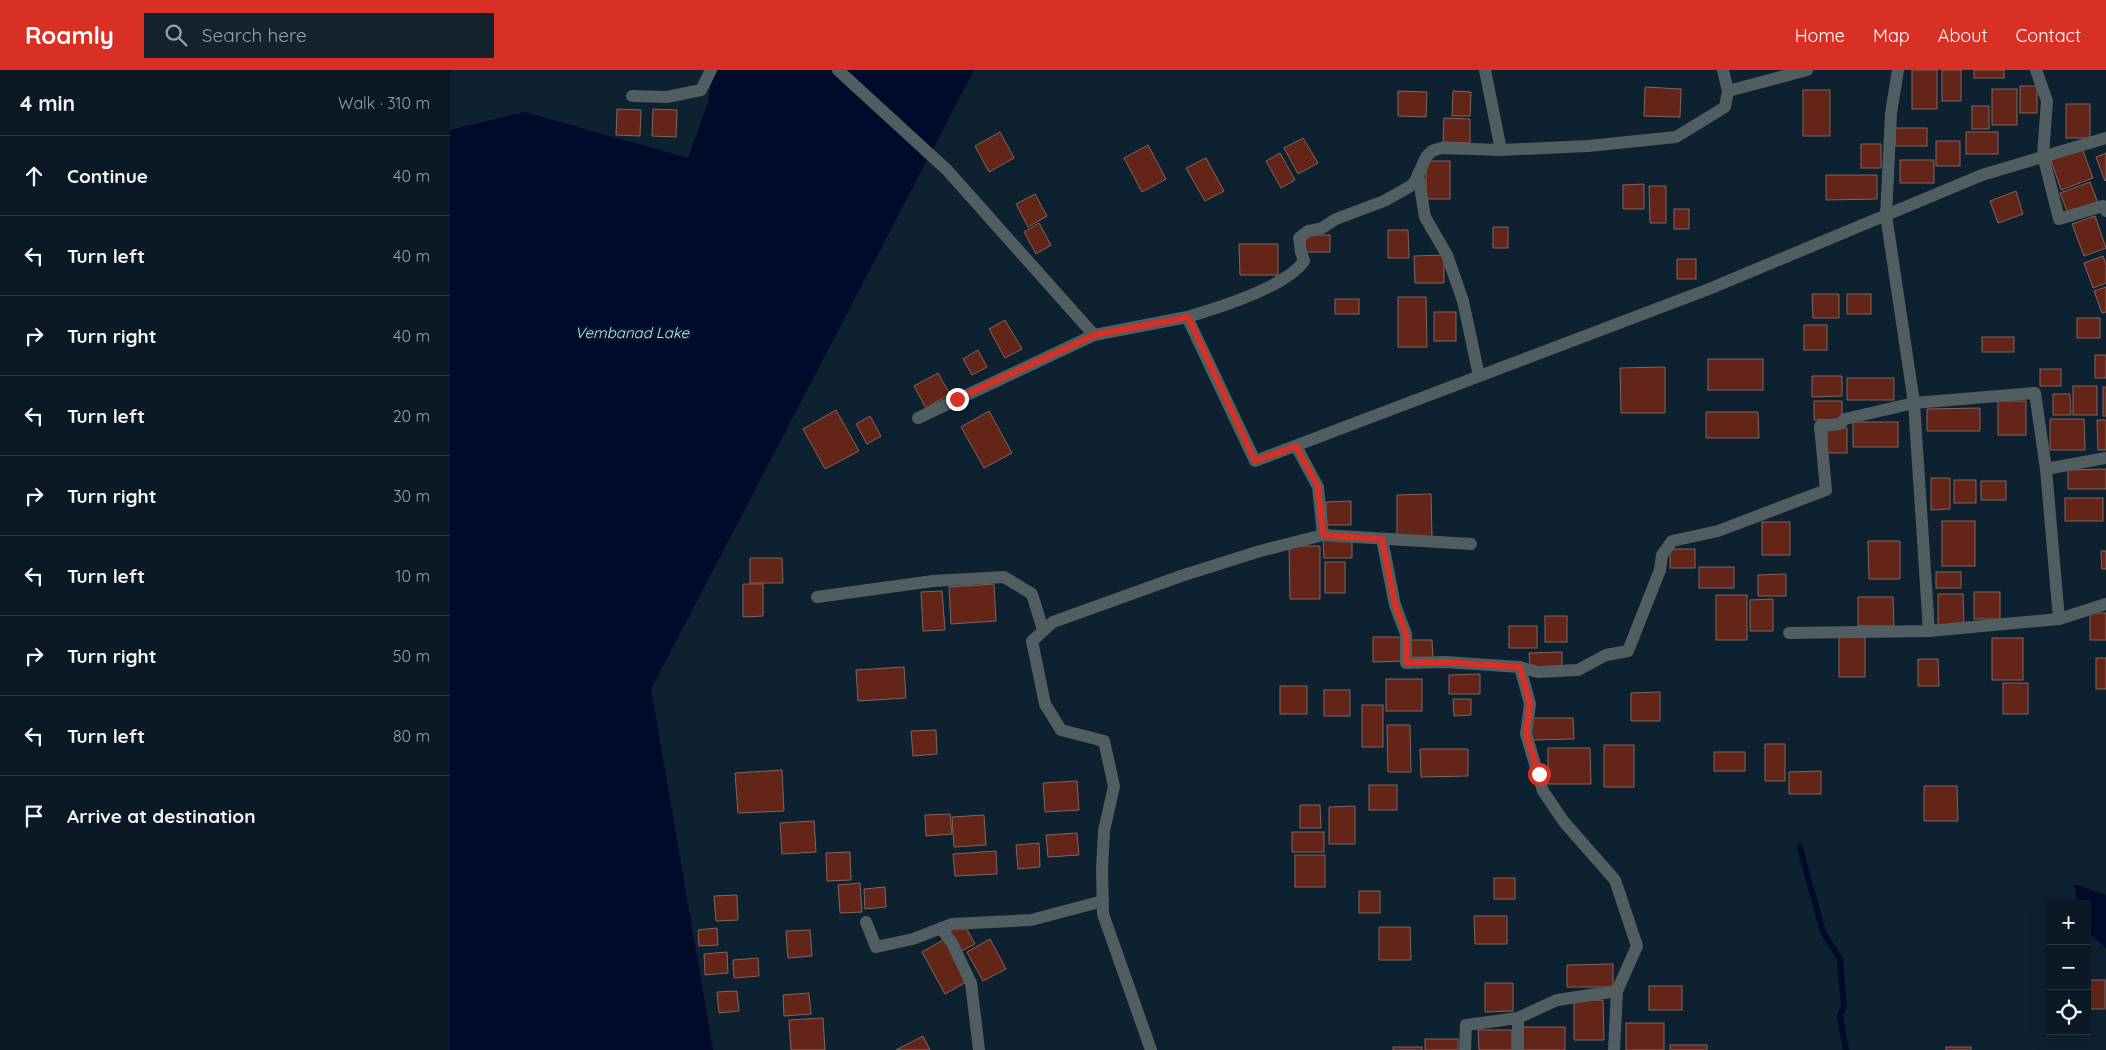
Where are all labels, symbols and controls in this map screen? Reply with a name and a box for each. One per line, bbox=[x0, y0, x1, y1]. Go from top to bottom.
search box bbox=[144, 13, 494, 58]
text: Roamly bbox=[25, 20, 114, 50]
icon: search bbox=[162, 21, 190, 49]
text: Search here bbox=[202, 23, 307, 47]
text: Home bbox=[1795, 24, 1845, 47]
text: Map bbox=[1873, 24, 1910, 47]
text: About bbox=[1938, 24, 1988, 47]
text: Contact bbox=[2016, 24, 2081, 47]
text: 4 min bbox=[20, 90, 75, 116]
text: Walk · 310 m bbox=[338, 93, 430, 113]
icon: ahead bbox=[20, 162, 48, 190]
text: Continue bbox=[67, 164, 148, 188]
text: 40 m bbox=[393, 166, 430, 186]
icon: left bbox=[20, 242, 48, 270]
text: Turn left bbox=[67, 244, 145, 268]
text: 40 m bbox=[393, 246, 430, 266]
icon: right bbox=[20, 322, 48, 350]
water label: Vembanad Lake bbox=[575, 323, 690, 342]
text: Turn right bbox=[67, 324, 156, 348]
text: 40 m bbox=[393, 326, 430, 346]
route end bbox=[946, 388, 969, 411]
icon: left bbox=[20, 402, 48, 430]
text: Turn left bbox=[67, 404, 145, 428]
text: 20 m bbox=[393, 406, 430, 426]
icon: right bbox=[20, 482, 48, 510]
text: Turn right bbox=[67, 484, 156, 508]
text: 30 m bbox=[393, 486, 430, 506]
icon: left bbox=[20, 562, 48, 590]
text: Turn left bbox=[67, 564, 145, 588]
text: 10 m bbox=[396, 566, 430, 586]
icon: right bbox=[20, 642, 48, 670]
text: Turn right bbox=[67, 644, 156, 668]
text: 50 m bbox=[393, 646, 430, 666]
icon: left bbox=[20, 722, 48, 750]
text: Turn left bbox=[67, 724, 145, 748]
text: 80 m bbox=[393, 726, 430, 746]
route start bbox=[1528, 763, 1551, 786]
icon: arrive bbox=[20, 802, 48, 830]
text: Arrive at destination bbox=[67, 804, 256, 828]
map controls bbox=[2046, 900, 2091, 1035]
button: + bbox=[2046, 900, 2091, 945]
button: − bbox=[2046, 945, 2091, 990]
button: locate bbox=[2046, 990, 2091, 1035]

